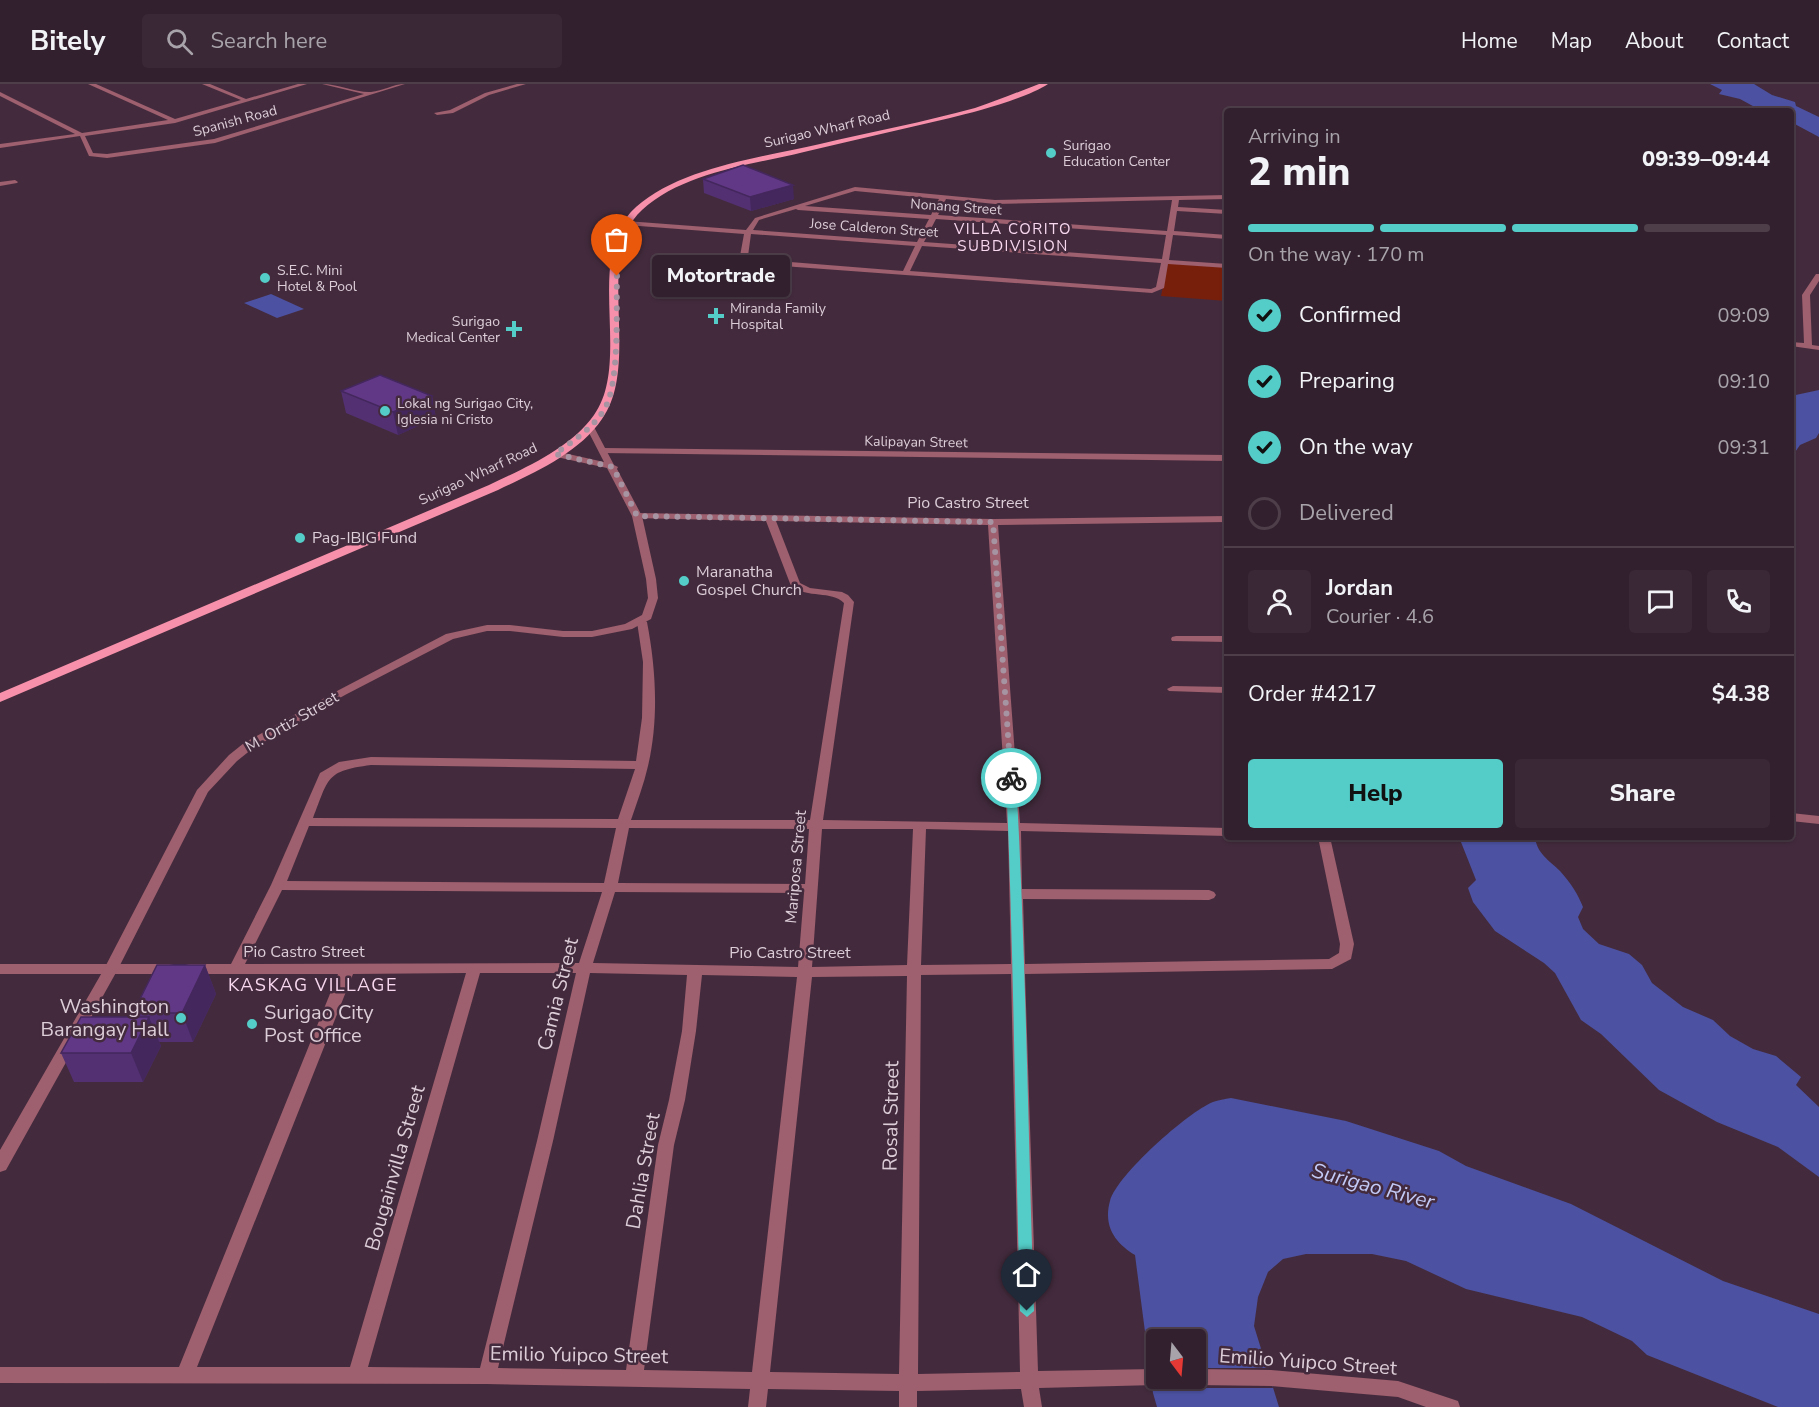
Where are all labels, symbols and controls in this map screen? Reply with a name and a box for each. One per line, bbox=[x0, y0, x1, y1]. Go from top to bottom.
search box bbox=[142, 14, 562, 68]
text: Bitely bbox=[30, 22, 106, 60]
icon: search bbox=[163, 25, 196, 58]
text: Search here bbox=[211, 26, 327, 56]
text: Home bbox=[1461, 27, 1518, 55]
text: Map bbox=[1551, 27, 1592, 55]
text: About bbox=[1625, 27, 1683, 55]
text: Contact bbox=[1716, 27, 1789, 55]
street label: Spanish Road bbox=[191, 101, 279, 141]
street label: Surigao Wharf Road bbox=[762, 105, 892, 153]
text: Arriving in bbox=[1248, 123, 1341, 150]
place label: Surigao Education Center bbox=[1063, 136, 1170, 171]
text: 09:39–09:44 bbox=[1642, 144, 1770, 174]
marker: Surigao Education Center bbox=[1044, 146, 1058, 160]
text: 2 min bbox=[1248, 146, 1351, 199]
street label: Nonang Street bbox=[910, 194, 1002, 220]
pin bbox=[591, 214, 642, 276]
street label: Jose Calderon Street bbox=[808, 214, 939, 242]
district label: VILLA CORITO SUBDIVISION bbox=[953, 219, 1072, 256]
icon: bag bbox=[600, 223, 633, 256]
text: On the way · 170 m bbox=[1248, 241, 1424, 268]
callout: Motortrade bbox=[653, 255, 791, 297]
place label: S.E.C. Mini Hotel & Pool bbox=[277, 261, 358, 296]
text: Motortrade bbox=[667, 262, 775, 289]
marker: S.E.C. Mini Hotel & Pool bbox=[258, 271, 272, 285]
place label: Miranda Family Hospital bbox=[730, 299, 827, 334]
icon: check bbox=[1248, 299, 1281, 332]
text: Confirmed bbox=[1299, 300, 1401, 330]
text: 09:09 bbox=[1717, 302, 1770, 329]
marker: Miranda Family Hospital bbox=[707, 307, 725, 325]
place label: Surigao Medical Center bbox=[406, 312, 500, 347]
marker: Surigao Medical Center bbox=[505, 320, 523, 338]
icon: check bbox=[1248, 365, 1281, 398]
text: Preparing bbox=[1299, 366, 1395, 396]
text: 09:10 bbox=[1717, 368, 1770, 395]
place label: Lokal ng Surigao City, Iglesia ni Cristo bbox=[397, 394, 533, 429]
marker: Lokal ng Surigao City, Iglesia ni Cristo bbox=[378, 404, 392, 418]
icon: check bbox=[1248, 431, 1281, 464]
street label: Kalipayan Street bbox=[864, 432, 968, 452]
text: On the way bbox=[1299, 432, 1413, 462]
text: 09:31 bbox=[1717, 434, 1770, 461]
street label: Surigao Wharf Road bbox=[416, 438, 540, 510]
street label: Pio Castro Street bbox=[907, 492, 1029, 514]
text: Delivered bbox=[1299, 498, 1394, 528]
place label: Pag-IBIG Fund bbox=[312, 527, 417, 549]
marker: Pag-IBIG Fund bbox=[293, 531, 307, 545]
place label: Maranatha Gospel Church bbox=[696, 561, 802, 601]
button: person bbox=[1248, 570, 1311, 633]
button: chat bbox=[1629, 570, 1692, 633]
button: phone bbox=[1707, 570, 1770, 633]
text: Jordan bbox=[1326, 573, 1393, 603]
marker: Maranatha Gospel Church bbox=[677, 574, 691, 588]
text: Courier · 4.6 bbox=[1326, 603, 1434, 630]
text: Order #4217 bbox=[1248, 679, 1377, 709]
text: $4.38 bbox=[1712, 679, 1770, 709]
street label: M. Ortiz Street bbox=[241, 686, 343, 758]
courier bbox=[981, 748, 1041, 808]
button: Help bbox=[1248, 759, 1503, 828]
button: Share bbox=[1515, 759, 1770, 828]
icon: bike bbox=[995, 762, 1028, 795]
street label: Mariposa Street bbox=[780, 809, 812, 925]
street label: Camia Street bbox=[531, 934, 585, 1053]
street label: Pio Castro Street bbox=[243, 941, 365, 963]
street label: Pio Castro Street bbox=[729, 942, 851, 964]
district label: KASKAG VILLAGE bbox=[228, 973, 398, 997]
place label: Washington Barangay Hall bbox=[41, 993, 169, 1043]
place label: Surigao City Post Office bbox=[264, 999, 374, 1049]
marker: Washington Barangay Hall bbox=[174, 1011, 188, 1025]
marker: Surigao City Post Office bbox=[245, 1017, 259, 1031]
street label: Rosal Street bbox=[877, 1060, 905, 1171]
street label: Bougainvilla Street bbox=[358, 1081, 432, 1254]
street label: Dahlia Street bbox=[619, 1110, 667, 1231]
water label: Surigao River bbox=[1309, 1156, 1438, 1216]
pin bbox=[1001, 1249, 1052, 1311]
icon: home bbox=[1010, 1258, 1043, 1291]
north arrow bbox=[1146, 1329, 1206, 1389]
map controls bbox=[1146, 1329, 1206, 1389]
street label: Emilio Yuipco Street bbox=[490, 1340, 669, 1370]
street label: Emilio Yuipco Street bbox=[1218, 1342, 1399, 1382]

